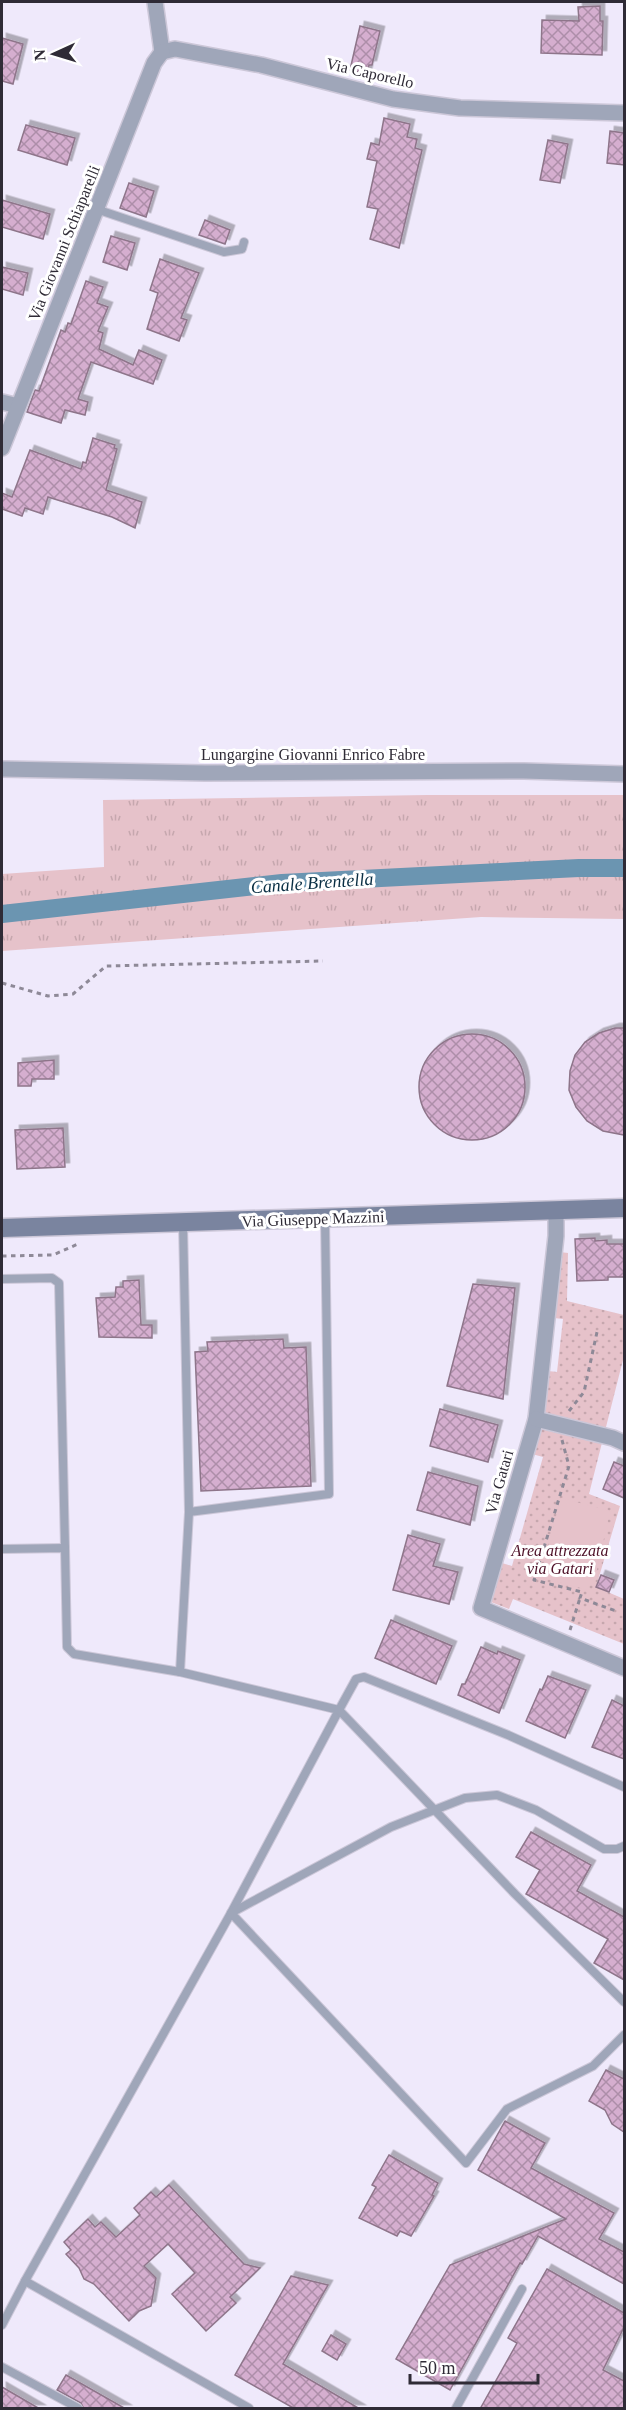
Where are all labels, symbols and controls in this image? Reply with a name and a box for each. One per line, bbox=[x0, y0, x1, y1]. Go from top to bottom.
north arrow bbox=[24, 24, 84, 84]
text: N bbox=[31, 48, 48, 61]
street label: Via Caporello bbox=[324, 55, 415, 92]
street label: Via Giovanni Schiaparelli bbox=[25, 162, 104, 324]
street label: Lungargine Giovanni Enrico Fabre bbox=[201, 746, 425, 764]
water label: Canale Brentella bbox=[250, 869, 374, 897]
street label: Via Giuseppe Mazzini bbox=[241, 1208, 385, 1231]
street label: Via Gatari bbox=[482, 1447, 516, 1516]
park label: Area attrezzata via Gatari bbox=[510, 1542, 609, 1577]
scale bar bbox=[410, 2347, 538, 2385]
text: 50 m bbox=[419, 2358, 456, 2378]

